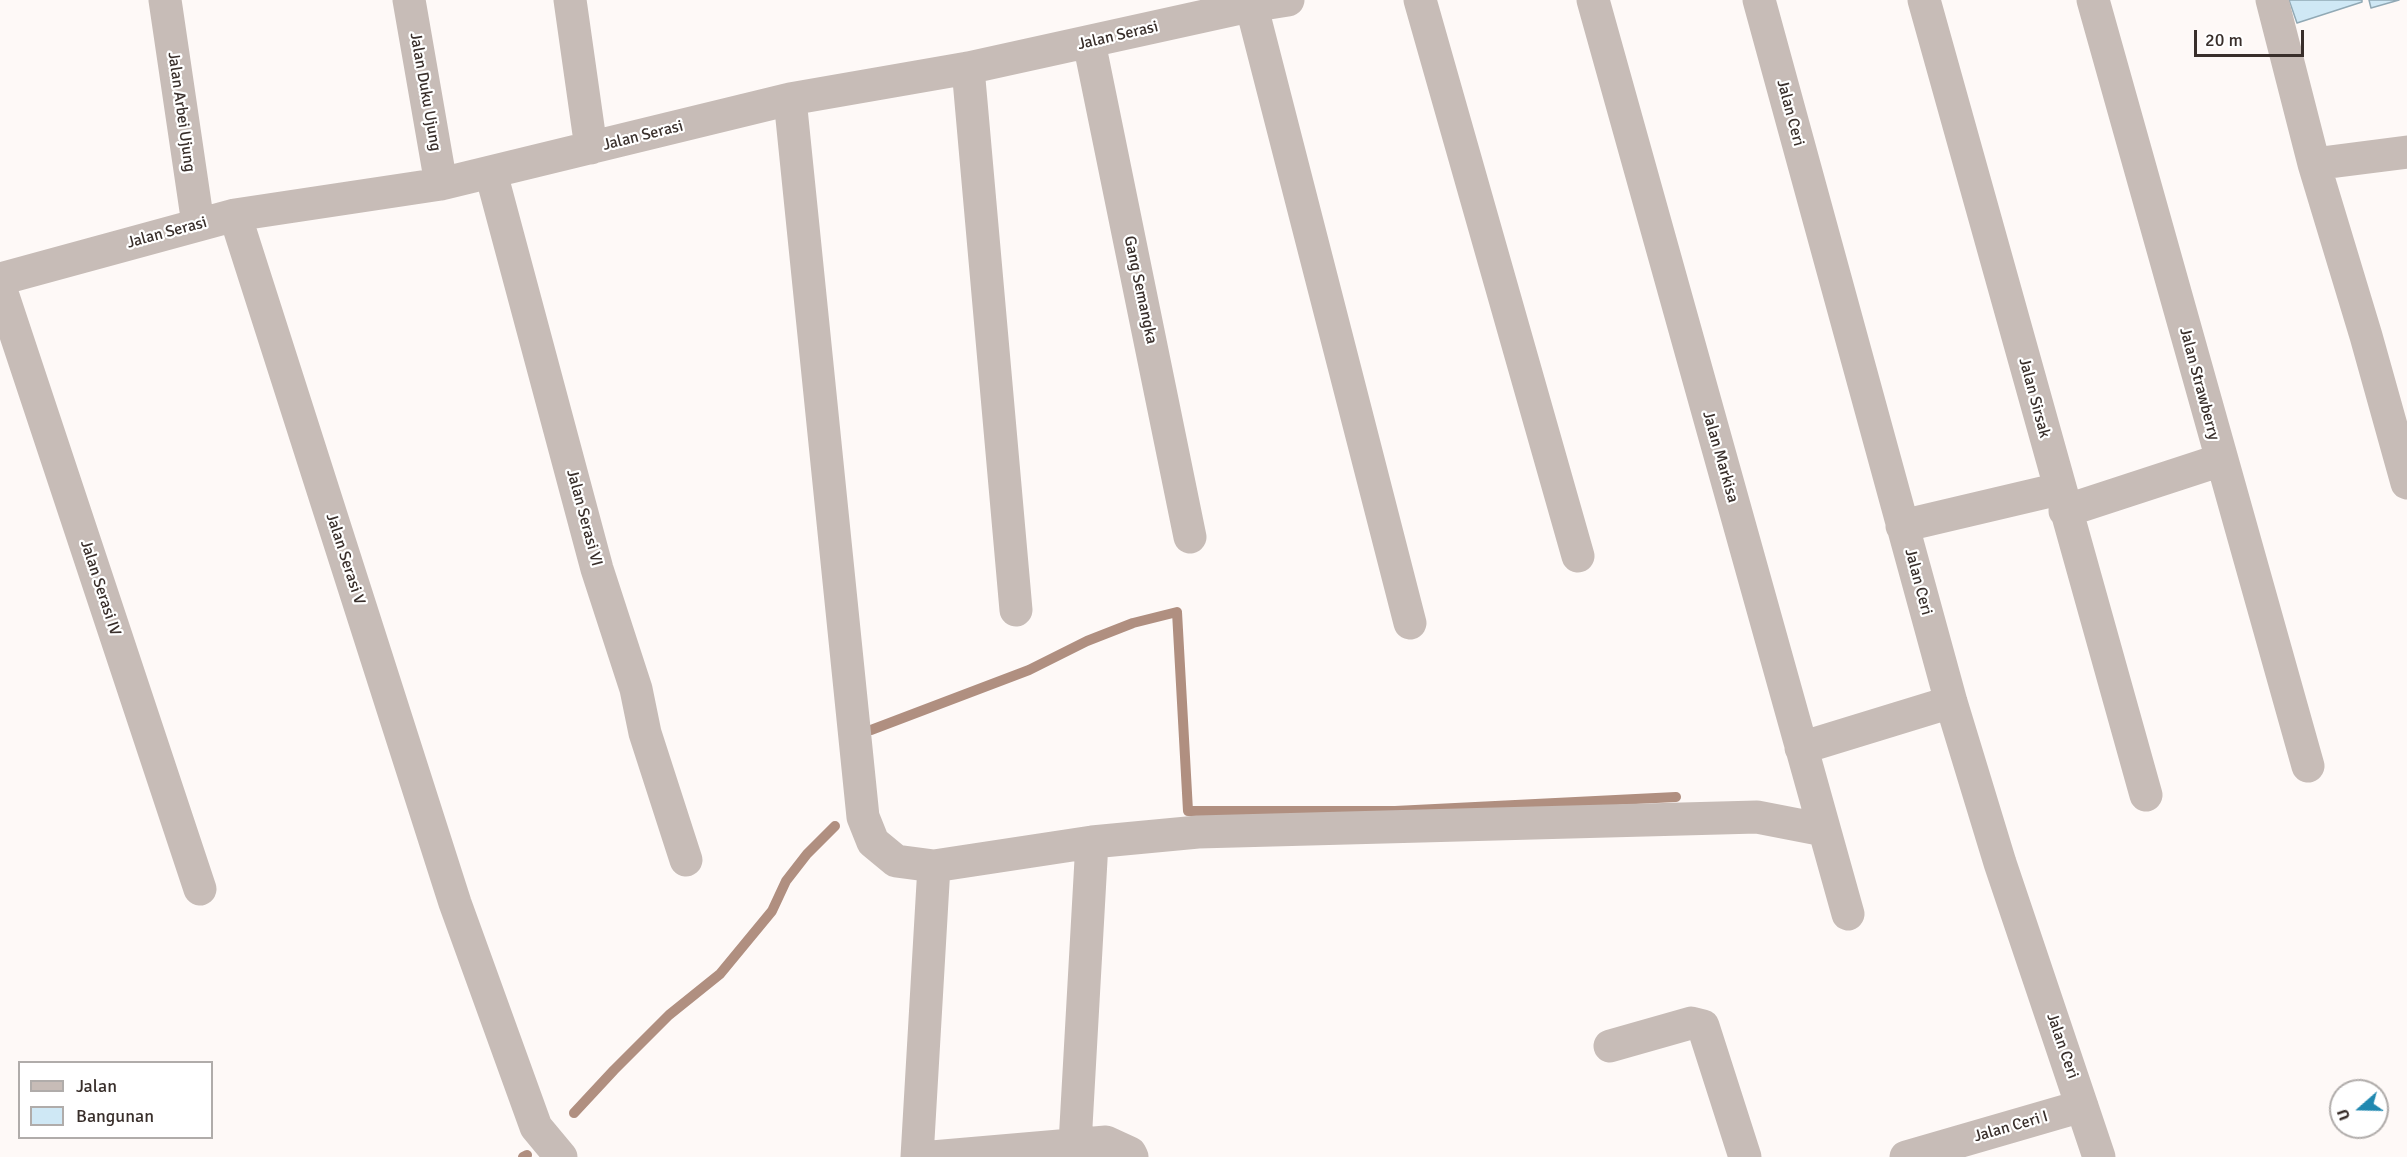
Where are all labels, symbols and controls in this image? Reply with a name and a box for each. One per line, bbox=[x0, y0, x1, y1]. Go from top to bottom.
street label: Jalan Serasi bbox=[1076, 17, 1160, 55]
scale bar bbox=[2197, 18, 2306, 56]
text: 20 m bbox=[2205, 29, 2243, 51]
street label: Jalan Duku Ujung bbox=[405, 31, 445, 153]
street label: Jalan Arbei Ujung bbox=[163, 51, 199, 173]
street label: Jalan Ceri bbox=[1772, 78, 1808, 148]
street label: Jalan Serasi bbox=[601, 117, 685, 155]
street label: Jalan Serasi bbox=[125, 213, 209, 253]
street label: Gang Semangka bbox=[1119, 234, 1161, 346]
street label: Jalan Strawberry bbox=[2175, 326, 2223, 442]
street label: Jalan Sirsak bbox=[2014, 356, 2054, 440]
street label: Jalan Markisa bbox=[1698, 409, 1742, 505]
street label: Jalan Serasi VI bbox=[562, 467, 606, 569]
street label: Jalan Serasi V bbox=[321, 511, 369, 607]
street label: Jalan Serasi IV bbox=[75, 538, 125, 638]
street label: Jalan Ceri bbox=[1900, 547, 1936, 617]
street label: Jalan Ceri bbox=[2042, 1011, 2082, 1081]
legend bbox=[18, 1061, 213, 1139]
text: Jalan bbox=[76, 1075, 117, 1097]
north arrow bbox=[2329, 1079, 2389, 1139]
text: Bangunan bbox=[76, 1105, 154, 1127]
text: U bbox=[2333, 1106, 2355, 1123]
street label: Jalan Ceri I bbox=[1972, 1107, 2050, 1147]

